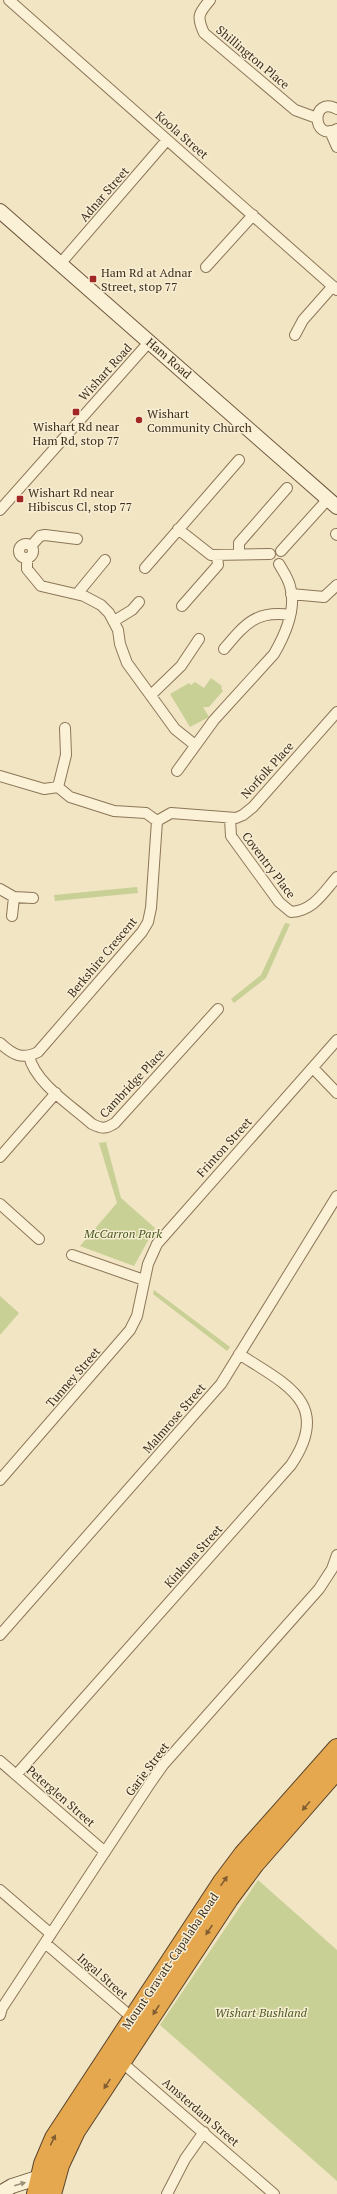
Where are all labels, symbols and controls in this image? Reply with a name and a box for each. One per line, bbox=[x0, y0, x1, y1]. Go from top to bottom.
street label: Shillington Place bbox=[213, 22, 293, 92]
street label: Koola Street bbox=[153, 108, 212, 162]
street label: Adnar Street bbox=[76, 163, 132, 224]
place label: Ham Rd at Adnar Street, stop 77 bbox=[101, 265, 193, 294]
marker: Ham Rd at Adnar Street, stop 77 bbox=[88, 274, 98, 284]
street label: Ham Road bbox=[143, 334, 195, 382]
street label: Wishart Road bbox=[75, 340, 135, 404]
place label: Wishart Community Church bbox=[147, 406, 252, 435]
marker: Wishart Rd near Ham Rd, stop 77 bbox=[71, 407, 81, 417]
marker: Wishart Community Church bbox=[134, 415, 144, 425]
place label: Wishart Rd near Ham Rd, stop 77 bbox=[33, 419, 120, 448]
place label: Wishart Rd near Hibiscus Cl, stop 77 bbox=[28, 485, 132, 514]
marker: Wishart Rd near Hibiscus Cl, stop 77 bbox=[15, 494, 25, 504]
street label: Norfolk Place bbox=[237, 738, 297, 802]
street label: Coventry Place bbox=[239, 829, 299, 901]
street label: Berkshire Crescent bbox=[64, 913, 140, 1000]
street label: Cambridge Place bbox=[96, 1045, 168, 1121]
street label: Frinton Street bbox=[193, 1114, 255, 1180]
park label: McCarron Park bbox=[83, 1226, 162, 1241]
street label: Tunney Street bbox=[43, 1343, 104, 1410]
street label: Malmrose Street bbox=[140, 1380, 209, 1456]
street label: Kinkuna Street bbox=[161, 1521, 226, 1591]
street label: Garie Street bbox=[122, 1739, 172, 1799]
street label: Peterglen Street bbox=[24, 1762, 99, 1830]
one-way arrow bbox=[301, 1800, 310, 1811]
one-way arrow bbox=[220, 1875, 228, 1886]
street label: Mount Gravatt-Capalaba Road bbox=[119, 1890, 222, 2032]
one-way arrow bbox=[205, 1924, 212, 1936]
street label: Ingal Street bbox=[75, 1950, 132, 2002]
one-way arrow bbox=[152, 2004, 160, 2015]
park label: Wishart Bushland bbox=[215, 2005, 308, 2020]
street label: Amsterdam Street bbox=[160, 2075, 243, 2150]
one-way arrow bbox=[103, 2079, 111, 2089]
one-way arrow bbox=[50, 2134, 56, 2146]
one-way arrow bbox=[14, 2181, 26, 2187]

